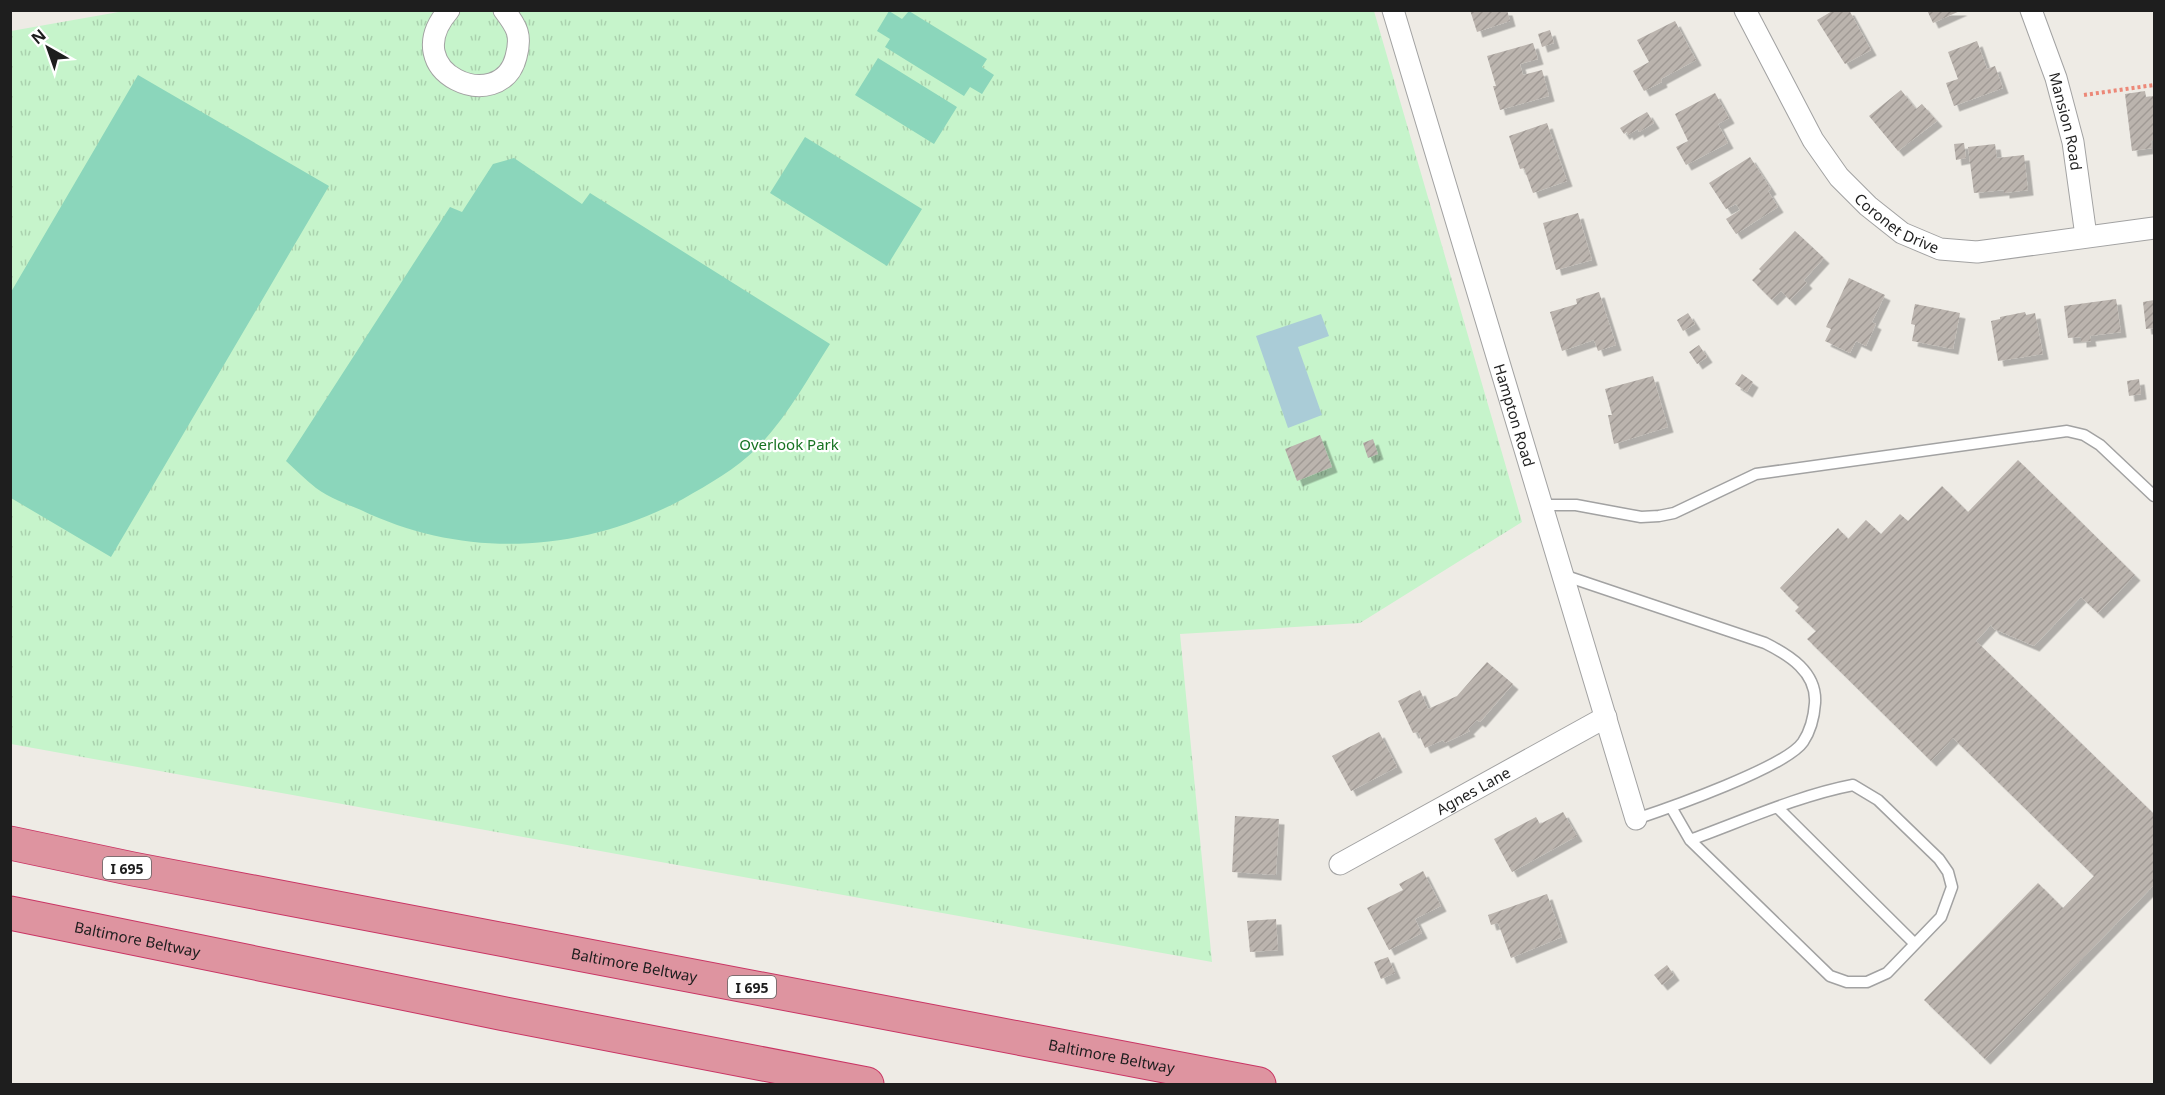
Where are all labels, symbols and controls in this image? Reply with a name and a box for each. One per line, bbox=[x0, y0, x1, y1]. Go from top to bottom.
north arrow bbox=[18, 18, 78, 78]
text: N bbox=[26, 24, 50, 49]
street label: Mansion Road bbox=[2045, 70, 2087, 172]
street label: Coronet Drive bbox=[1850, 188, 1942, 258]
street label: Hampton Road bbox=[1490, 361, 1540, 469]
park label: Overlook Park bbox=[739, 434, 839, 454]
street label: Agnes Lane bbox=[1432, 762, 1514, 819]
road number: I 695 bbox=[103, 857, 151, 879]
street label: Baltimore Beltway bbox=[73, 916, 202, 962]
street label: Baltimore Beltway bbox=[569, 943, 699, 987]
road number: I 695 bbox=[728, 976, 776, 998]
street label: Baltimore Beltway bbox=[1047, 1034, 1177, 1078]

